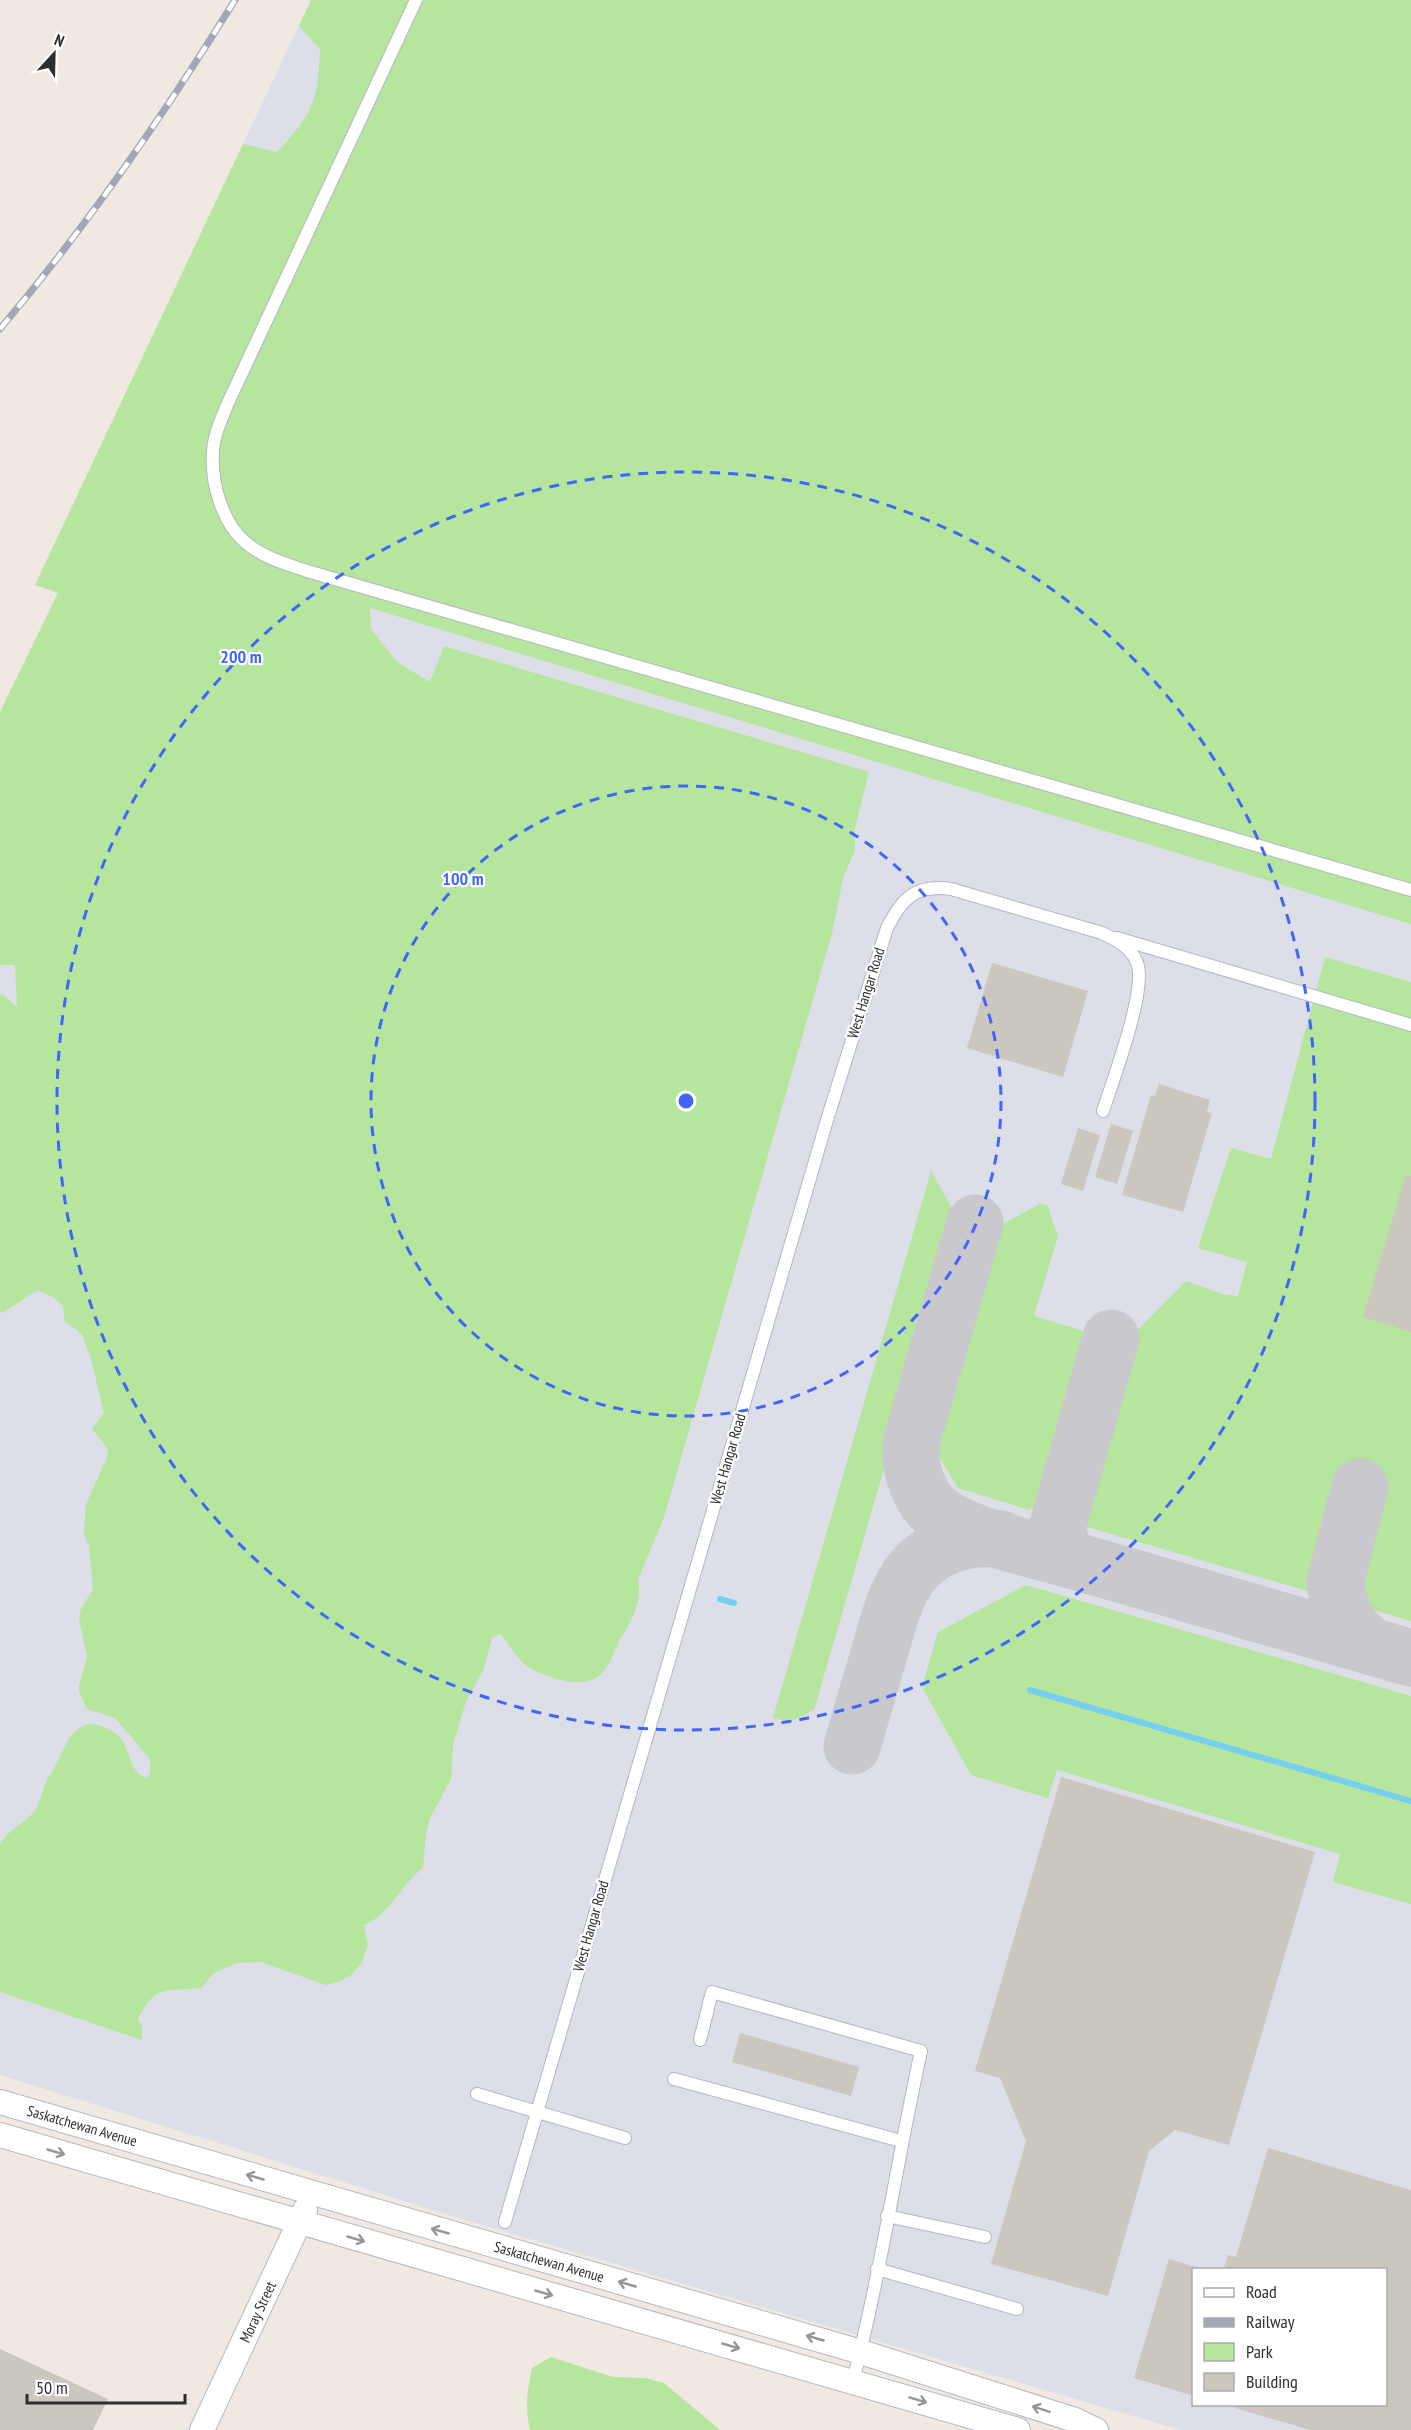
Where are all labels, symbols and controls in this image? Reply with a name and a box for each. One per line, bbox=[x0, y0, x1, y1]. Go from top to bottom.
north arrow bbox=[24, 24, 84, 84]
text: N bbox=[52, 29, 67, 51]
text: 200 m bbox=[220, 645, 262, 668]
text: 100 m bbox=[442, 867, 484, 890]
street label: West Hangar Road bbox=[843, 945, 888, 1041]
centre of rings bbox=[676, 1091, 696, 1111]
street label: West Hangar Road bbox=[705, 1411, 750, 1507]
street label: West Hangar Road bbox=[568, 1878, 613, 1974]
street label: Saskatchewan Avenue bbox=[25, 2101, 139, 2150]
one-way arrow bbox=[46, 2146, 65, 2158]
one-way arrow bbox=[246, 2171, 265, 2182]
one-way arrow bbox=[431, 2224, 450, 2236]
one-way arrow bbox=[346, 2234, 365, 2246]
street label: Saskatchewan Avenue bbox=[492, 2237, 606, 2286]
legend bbox=[1192, 2268, 1387, 2406]
street label: Moray Street bbox=[235, 2278, 280, 2346]
one-way arrow bbox=[618, 2278, 637, 2290]
text: Road bbox=[1246, 2280, 1277, 2303]
one-way arrow bbox=[534, 2288, 553, 2299]
text: Railway bbox=[1246, 2310, 1295, 2333]
one-way arrow bbox=[806, 2332, 825, 2344]
text: Park bbox=[1246, 2340, 1273, 2363]
one-way arrow bbox=[721, 2341, 740, 2352]
scale bar bbox=[27, 2367, 184, 2405]
text: Building bbox=[1246, 2370, 1298, 2393]
text: 50 m bbox=[36, 2376, 68, 2399]
one-way arrow bbox=[909, 2395, 928, 2406]
one-way arrow bbox=[1032, 2403, 1051, 2414]

